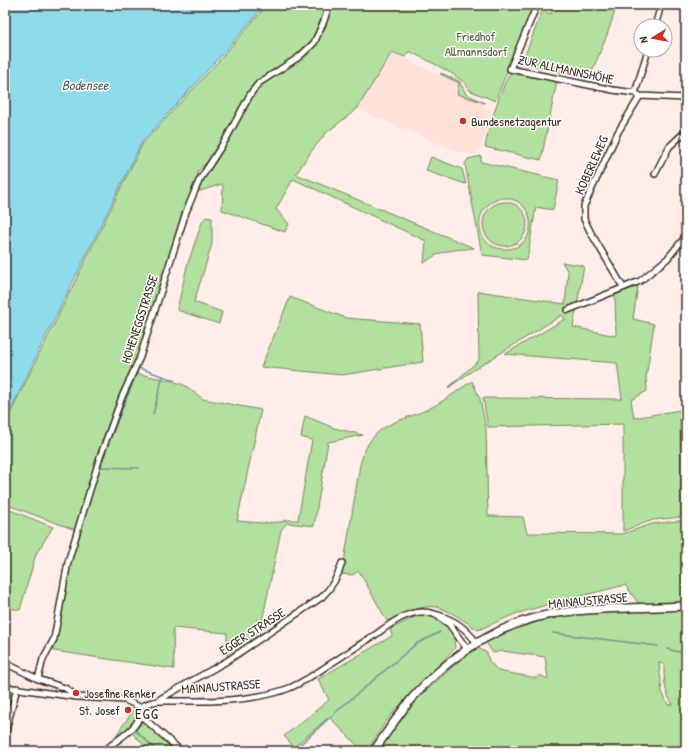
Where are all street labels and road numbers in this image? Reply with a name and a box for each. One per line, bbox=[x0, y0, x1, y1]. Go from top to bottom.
street label: ZUR ALLMANNSHÖHE bbox=[516, 50, 616, 88]
street label: KOBERLEWEG bbox=[570, 132, 612, 197]
street label: HOHENEGGSTRASSE bbox=[116, 272, 162, 366]
street label: MAINAUSTRASSE bbox=[548, 588, 629, 612]
street label: EGGER STRASSE bbox=[216, 603, 288, 659]
street label: MAINAUSTRASSE bbox=[181, 674, 262, 698]

